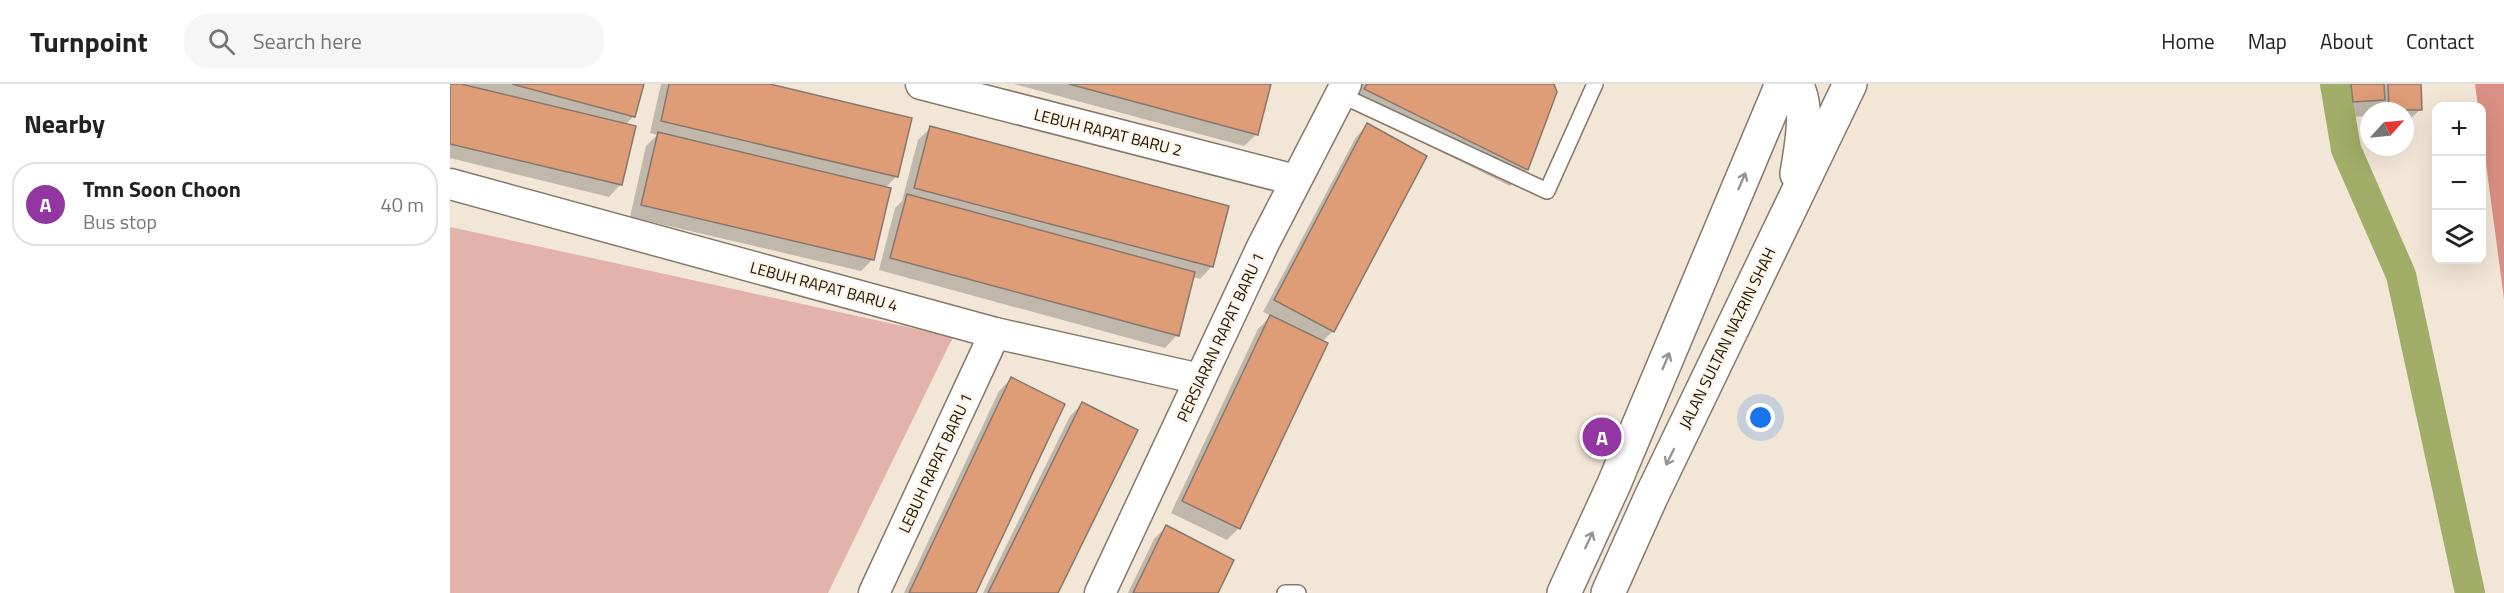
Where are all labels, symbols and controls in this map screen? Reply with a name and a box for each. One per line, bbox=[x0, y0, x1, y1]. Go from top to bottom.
search box bbox=[184, 14, 604, 68]
text: Turnpoint bbox=[30, 20, 148, 63]
text: Search here bbox=[253, 24, 362, 58]
icon: search bbox=[205, 25, 238, 58]
text: Home bbox=[2161, 25, 2215, 57]
text: Map bbox=[2248, 25, 2287, 57]
text: About bbox=[2320, 25, 2373, 57]
text: Contact bbox=[2406, 25, 2474, 57]
street label: LEBUH RAPAT BARU 2 bbox=[1031, 102, 1185, 162]
north arrow bbox=[2360, 102, 2414, 156]
map controls bbox=[2432, 102, 2486, 264]
button: + bbox=[2432, 102, 2486, 156]
text: Nearby bbox=[24, 104, 105, 143]
button: − bbox=[2432, 156, 2486, 210]
text: Tmn Soon Choon bbox=[83, 172, 241, 206]
one-way arrow bbox=[1737, 173, 1748, 191]
text: A bbox=[39, 189, 52, 220]
text: 40 m bbox=[380, 189, 424, 220]
text: Bus stop bbox=[83, 206, 157, 237]
button: layers bbox=[2432, 210, 2486, 264]
street label: JALAN SULTAN NAZRIN SHAH bbox=[1673, 243, 1781, 433]
street label: PERSIARAN RAPAT BARU 1 bbox=[1170, 248, 1270, 426]
street label: LEBUH RAPAT BARU 4 bbox=[748, 255, 900, 317]
one-way arrow bbox=[1661, 352, 1672, 371]
street label: LEBUH RAPAT BARU 1 bbox=[892, 389, 978, 537]
your location bbox=[1746, 403, 1775, 432]
pin: A bbox=[1582, 414, 1622, 460]
one-way arrow bbox=[1663, 448, 1675, 466]
one-way arrow bbox=[1583, 531, 1595, 549]

